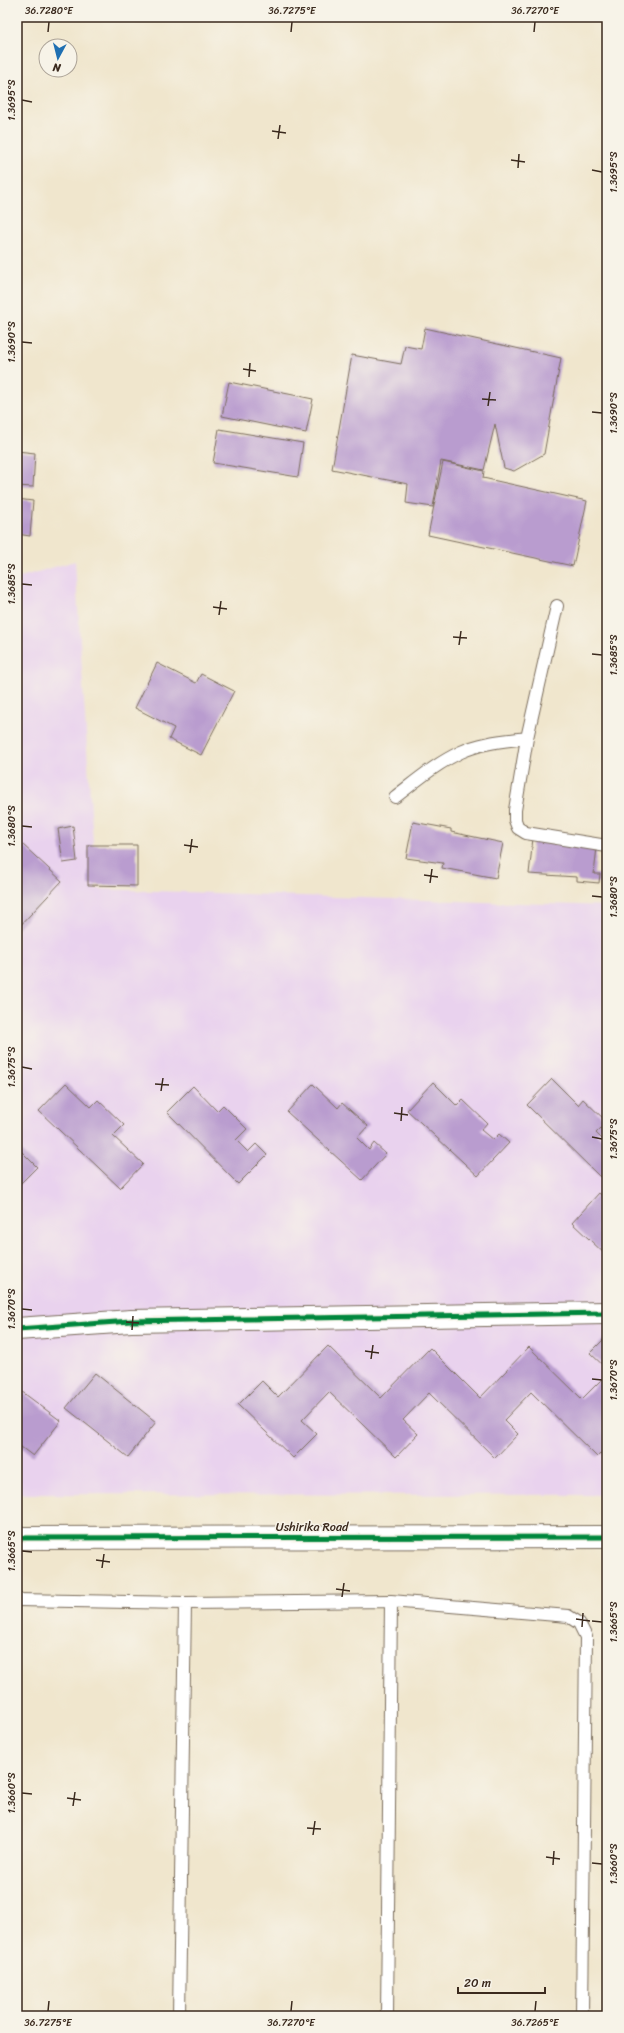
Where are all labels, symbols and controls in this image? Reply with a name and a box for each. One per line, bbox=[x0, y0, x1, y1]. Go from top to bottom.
text: 36.7280°E bbox=[25, 2, 74, 20]
text: 36.7275°E bbox=[268, 2, 317, 20]
text: 36.7270°E bbox=[511, 2, 560, 20]
north arrow bbox=[38, 38, 78, 78]
text: N bbox=[52, 57, 63, 77]
text: 1.3695°S bbox=[3, 79, 21, 121]
text: 1.3695°S bbox=[605, 151, 623, 193]
text: 1.3690°S bbox=[3, 321, 21, 363]
text: 1.3690°S bbox=[605, 392, 623, 434]
text: 1.3685°S bbox=[3, 563, 21, 605]
text: 1.3685°S bbox=[605, 634, 623, 676]
text: 1.3680°S bbox=[3, 805, 21, 847]
text: 1.3680°S bbox=[605, 876, 623, 918]
text: 1.3675°S bbox=[3, 1046, 21, 1087]
text: 1.3675°S bbox=[605, 1118, 623, 1159]
text: 1.3670°S bbox=[3, 1288, 21, 1330]
text: 1.3670°S bbox=[605, 1359, 623, 1401]
street label: Ushirika Road bbox=[276, 1516, 349, 1538]
text: 1.3665°S bbox=[3, 1530, 21, 1571]
text: 1.3665°S bbox=[605, 1601, 623, 1642]
text: 1.3660°S bbox=[3, 1772, 21, 1814]
text: 1.3660°S bbox=[605, 1843, 623, 1885]
scale bar bbox=[458, 1969, 545, 1995]
text: 20 m bbox=[464, 1972, 491, 1994]
text: 36.7275°E bbox=[24, 2014, 73, 2032]
text: 36.7270°E bbox=[267, 2014, 316, 2032]
text: 36.7265°E bbox=[511, 2014, 560, 2032]

